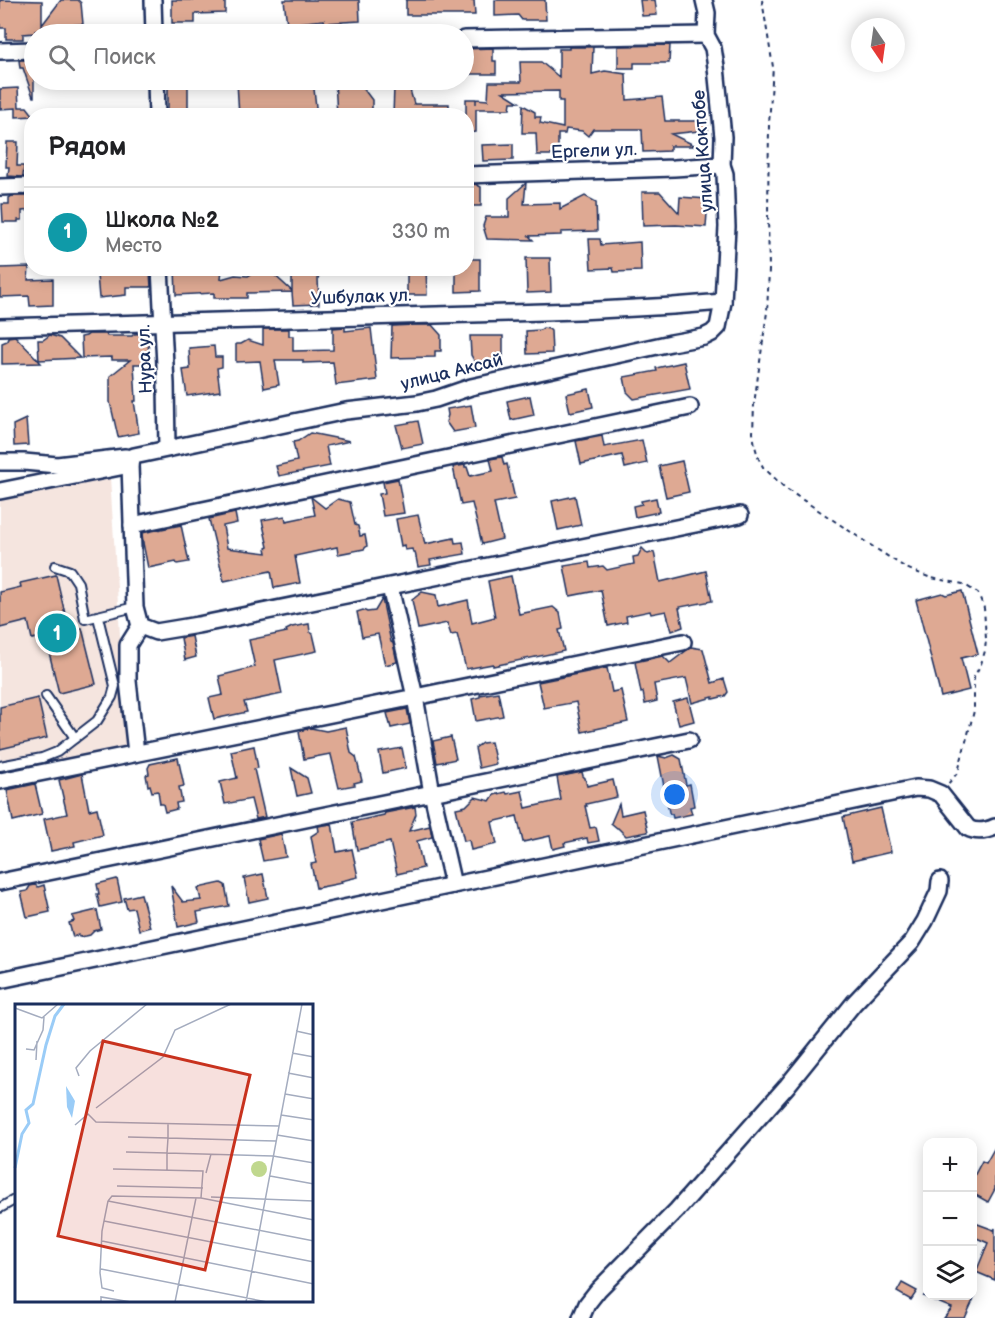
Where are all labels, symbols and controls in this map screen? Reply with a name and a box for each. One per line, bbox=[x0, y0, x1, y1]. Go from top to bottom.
north arrow bbox=[851, 18, 905, 72]
search box bbox=[24, 24, 474, 90]
icon: search bbox=[45, 41, 78, 74]
text: Поиск bbox=[93, 44, 156, 71]
street label: улица Коктобе bbox=[688, 89, 718, 213]
text: Рядом bbox=[48, 132, 126, 163]
street label: Ергели ул. bbox=[551, 139, 637, 163]
text: Школа №2 bbox=[105, 207, 219, 234]
text: 1 bbox=[63, 220, 72, 244]
text: 330 m bbox=[392, 220, 450, 244]
text: Место bbox=[105, 234, 162, 258]
street label: Ушбулак ул. bbox=[310, 285, 412, 309]
street label: Нура ул. bbox=[133, 324, 157, 394]
street label: улица Аксай bbox=[399, 349, 505, 395]
pin: 1 bbox=[38, 610, 76, 656]
your location bbox=[660, 780, 689, 809]
inset map bbox=[15, 1004, 314, 1303]
map controls bbox=[923, 1138, 977, 1300]
button: + bbox=[923, 1138, 977, 1192]
button: − bbox=[923, 1192, 977, 1246]
button: layers bbox=[923, 1246, 977, 1300]

